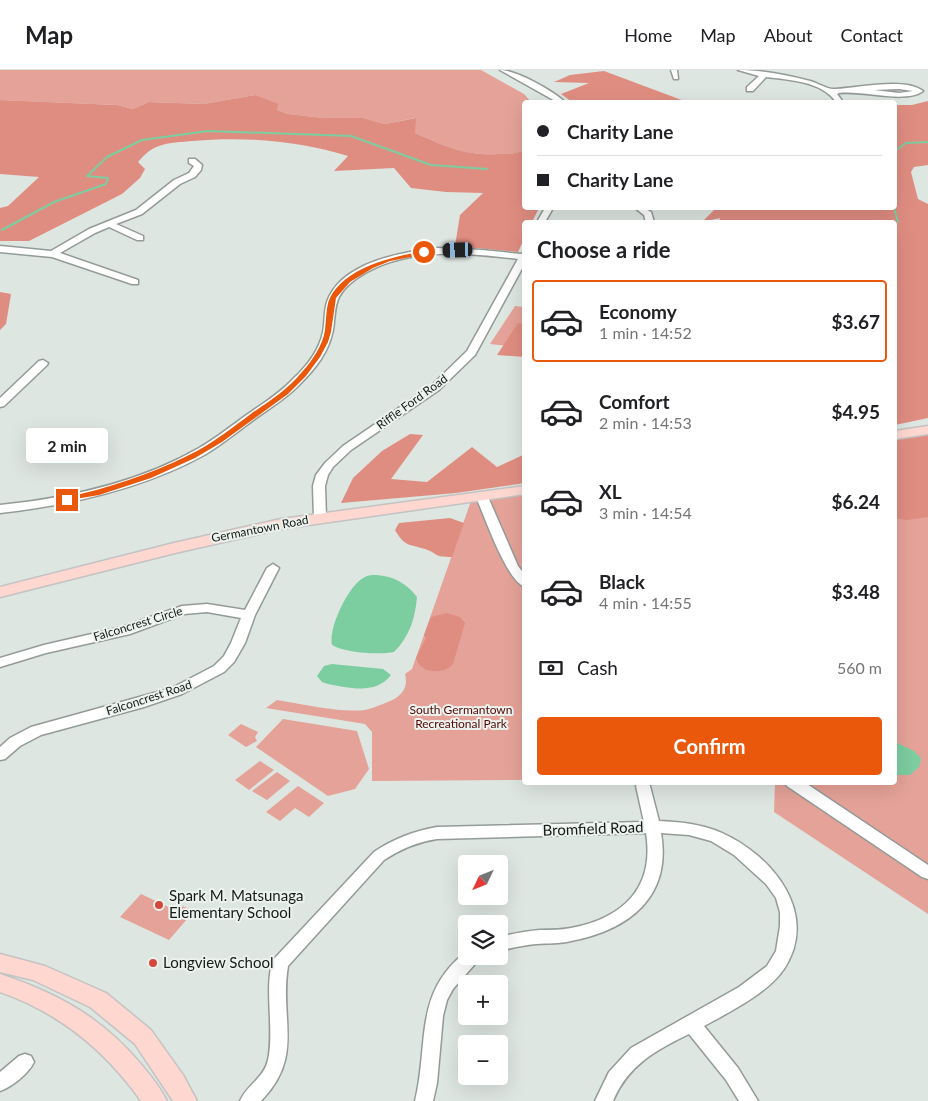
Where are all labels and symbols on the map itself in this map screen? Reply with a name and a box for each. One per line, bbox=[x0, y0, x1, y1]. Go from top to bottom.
route start bbox=[413, 241, 435, 263]
car bbox=[442, 242, 473, 258]
street label: Riffle Ford Road bbox=[373, 371, 450, 432]
callout: 2 min bbox=[26, 428, 108, 462]
route end bbox=[56, 489, 78, 511]
street label: Germantown Road bbox=[210, 512, 310, 545]
street label: Falconcrest Circle bbox=[91, 603, 184, 644]
street label: Falconcrest Road bbox=[104, 677, 194, 718]
park label: South Germantown Recreational Park bbox=[410, 702, 513, 731]
street label: Bromfield Road bbox=[542, 817, 644, 839]
north arrow bbox=[458, 855, 508, 905]
place label: Spark M. Matsunaga Elementary School bbox=[169, 886, 303, 921]
marker: Spark M. Matsunaga Elementary School bbox=[153, 899, 165, 911]
place label: Longview School bbox=[163, 953, 274, 971]
marker: Longview School bbox=[147, 957, 159, 969]

